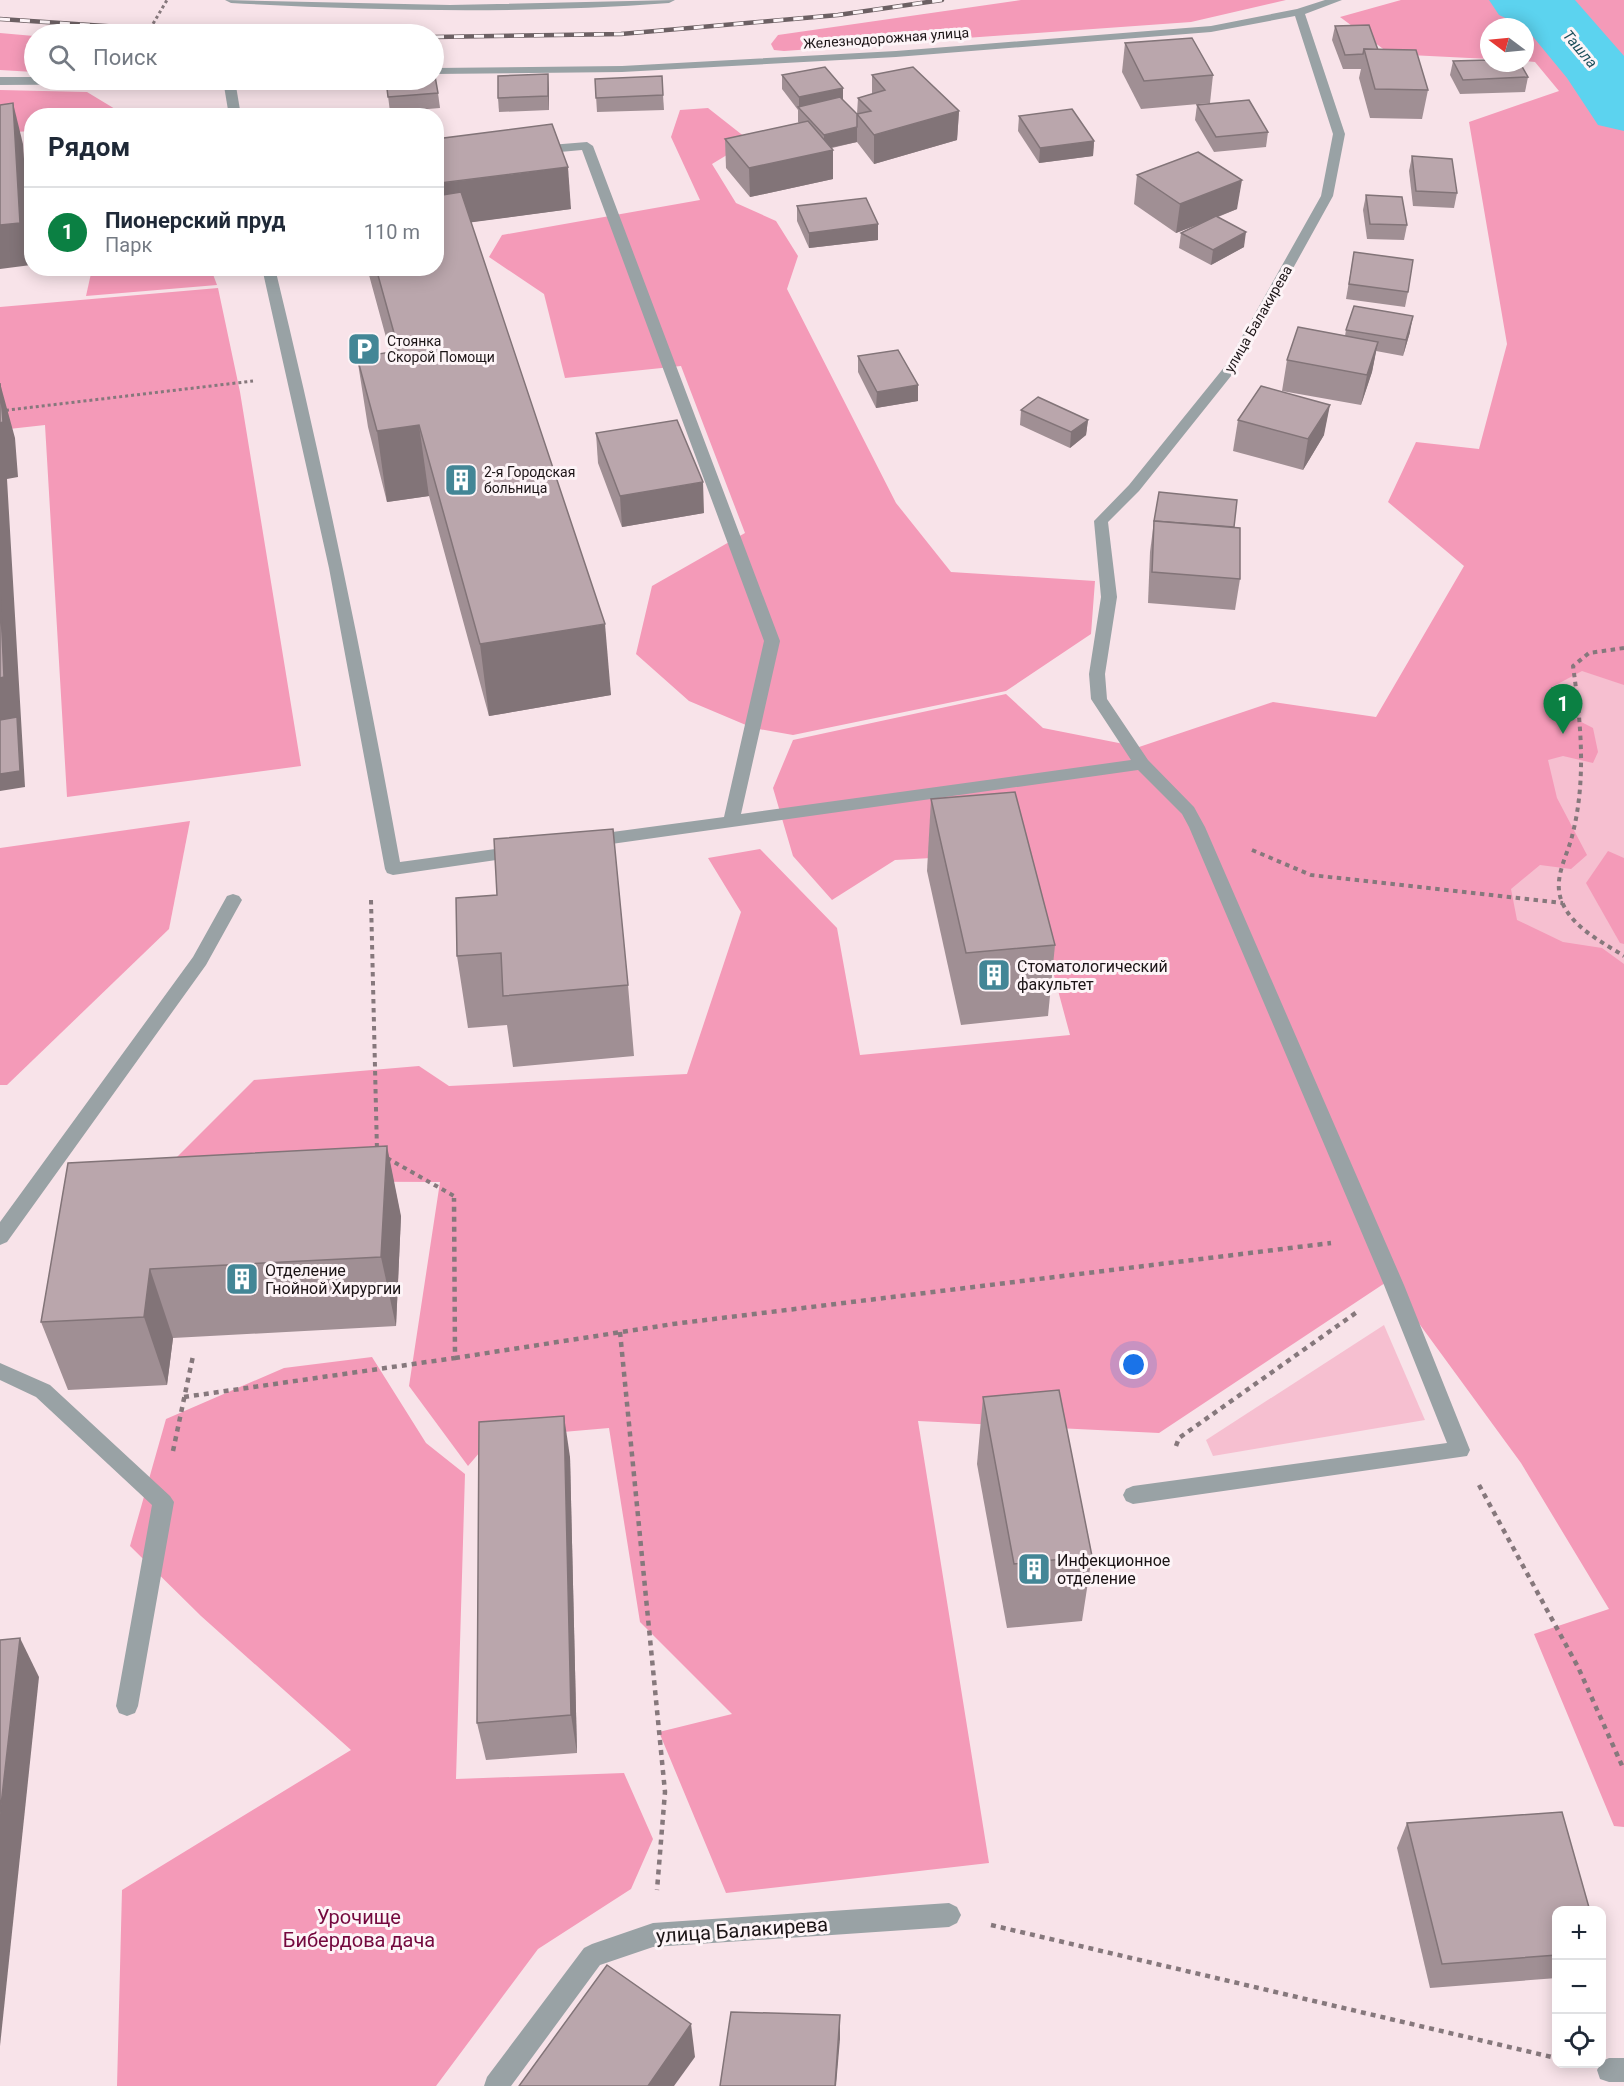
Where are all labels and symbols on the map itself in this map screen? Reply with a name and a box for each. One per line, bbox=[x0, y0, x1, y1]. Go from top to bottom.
north arrow bbox=[1480, 18, 1534, 72]
street label: Железнодорожная улица bbox=[802, 24, 970, 52]
water label: Ташла bbox=[1559, 26, 1601, 72]
street label: улица Балакирева bbox=[1221, 263, 1295, 375]
parking icon: Стоянка Скорой Помощи bbox=[346, 331, 382, 367]
place label: Стоянка Скорой Помощи bbox=[387, 333, 495, 365]
building icon: 2-я Городская больница bbox=[443, 462, 479, 498]
place label: 2-я Городская больница bbox=[484, 464, 575, 496]
pin: 1 bbox=[1544, 684, 1582, 734]
building icon: Стоматологический факультет bbox=[976, 957, 1012, 993]
place label: Стоматологический факультет bbox=[1017, 957, 1168, 994]
building icon: Отделение Гнойной Хирургии bbox=[224, 1261, 260, 1297]
place label: Отделение Гнойной Хирургии bbox=[265, 1261, 401, 1298]
your location bbox=[1119, 1350, 1148, 1379]
building icon: Инфекционное отделение bbox=[1016, 1551, 1052, 1587]
place label: Инфекционное отделение bbox=[1057, 1551, 1170, 1588]
park label: Урочище Бибердова дача bbox=[283, 1905, 435, 1952]
street label: улица Балакирева bbox=[655, 1912, 829, 1948]

